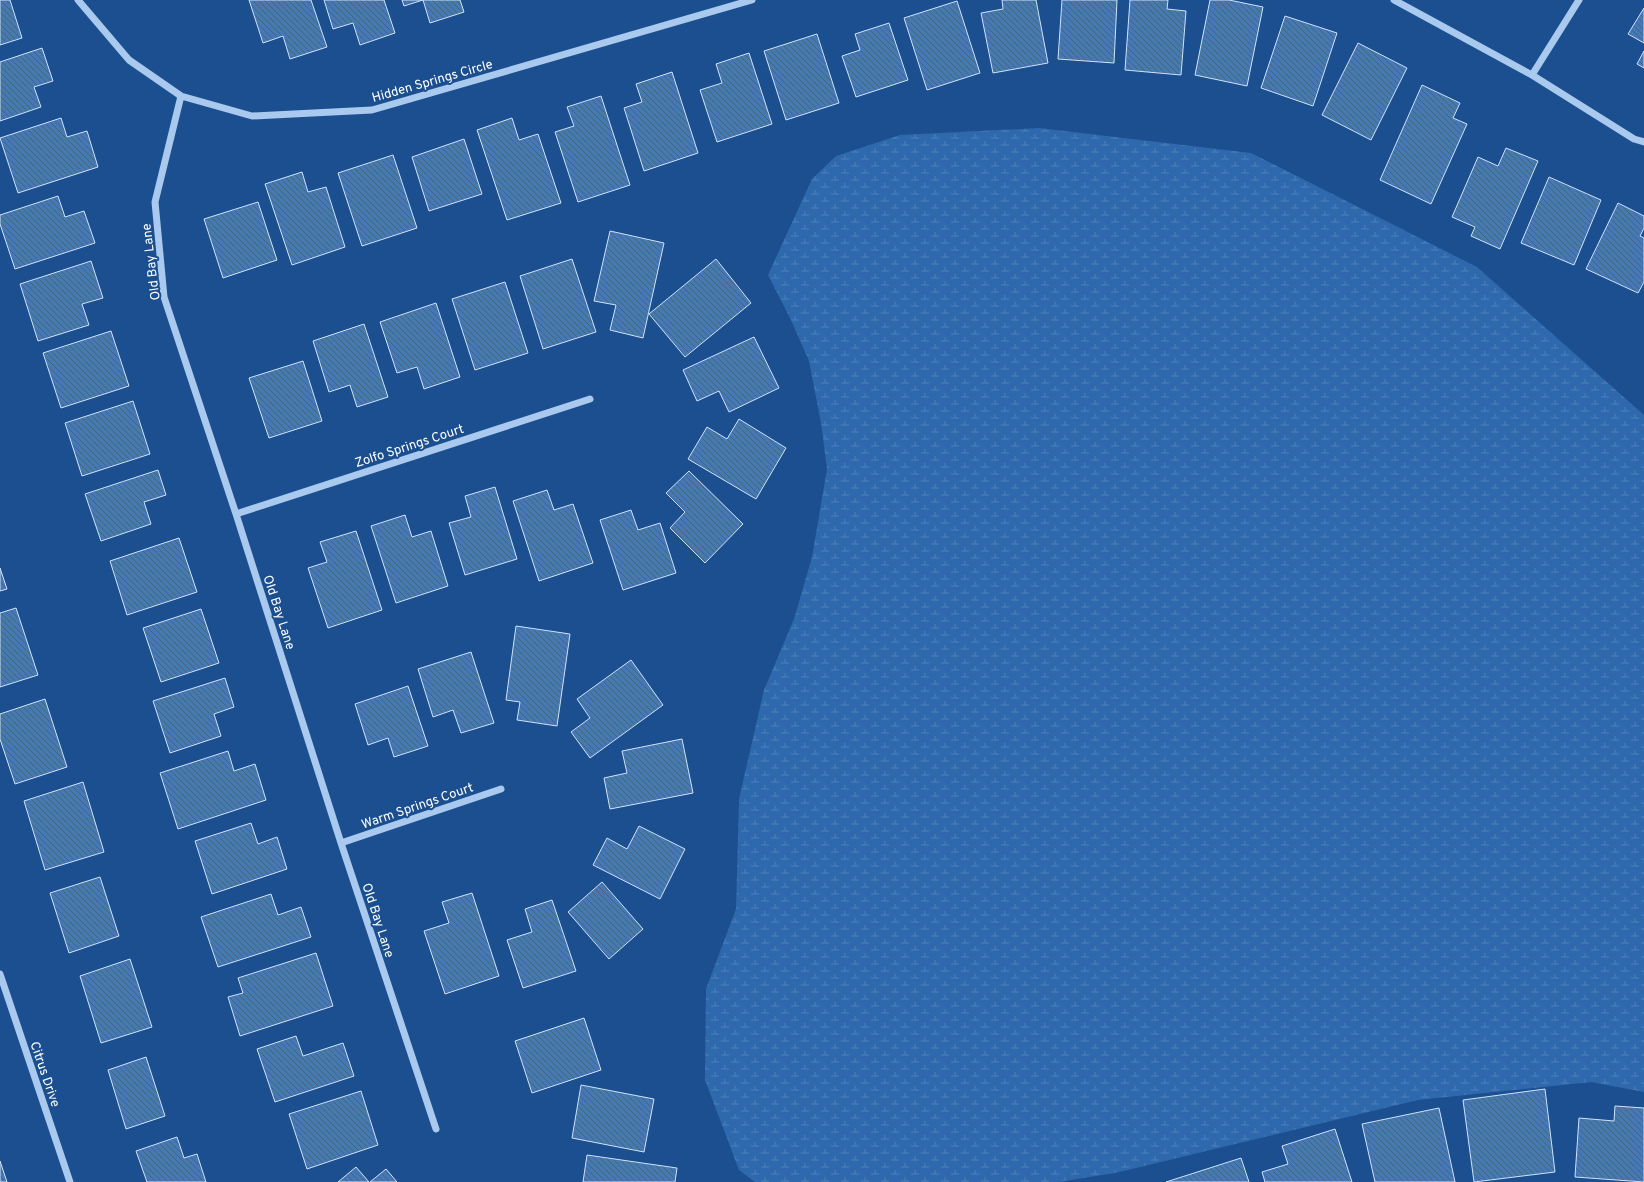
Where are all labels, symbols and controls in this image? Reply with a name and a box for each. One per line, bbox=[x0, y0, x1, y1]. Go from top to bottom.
street label: Hidden Springs Circle bbox=[370, 57, 495, 107]
street label: Old Bay Lane bbox=[139, 222, 165, 301]
street label: Zolfo Springs Court bbox=[353, 422, 466, 472]
street label: Old Bay Lane bbox=[259, 573, 298, 652]
street label: Warm Springs Court bbox=[360, 780, 476, 834]
street label: Old Bay Lane bbox=[358, 881, 397, 960]
street label: Citrus Drive bbox=[25, 1040, 63, 1110]

